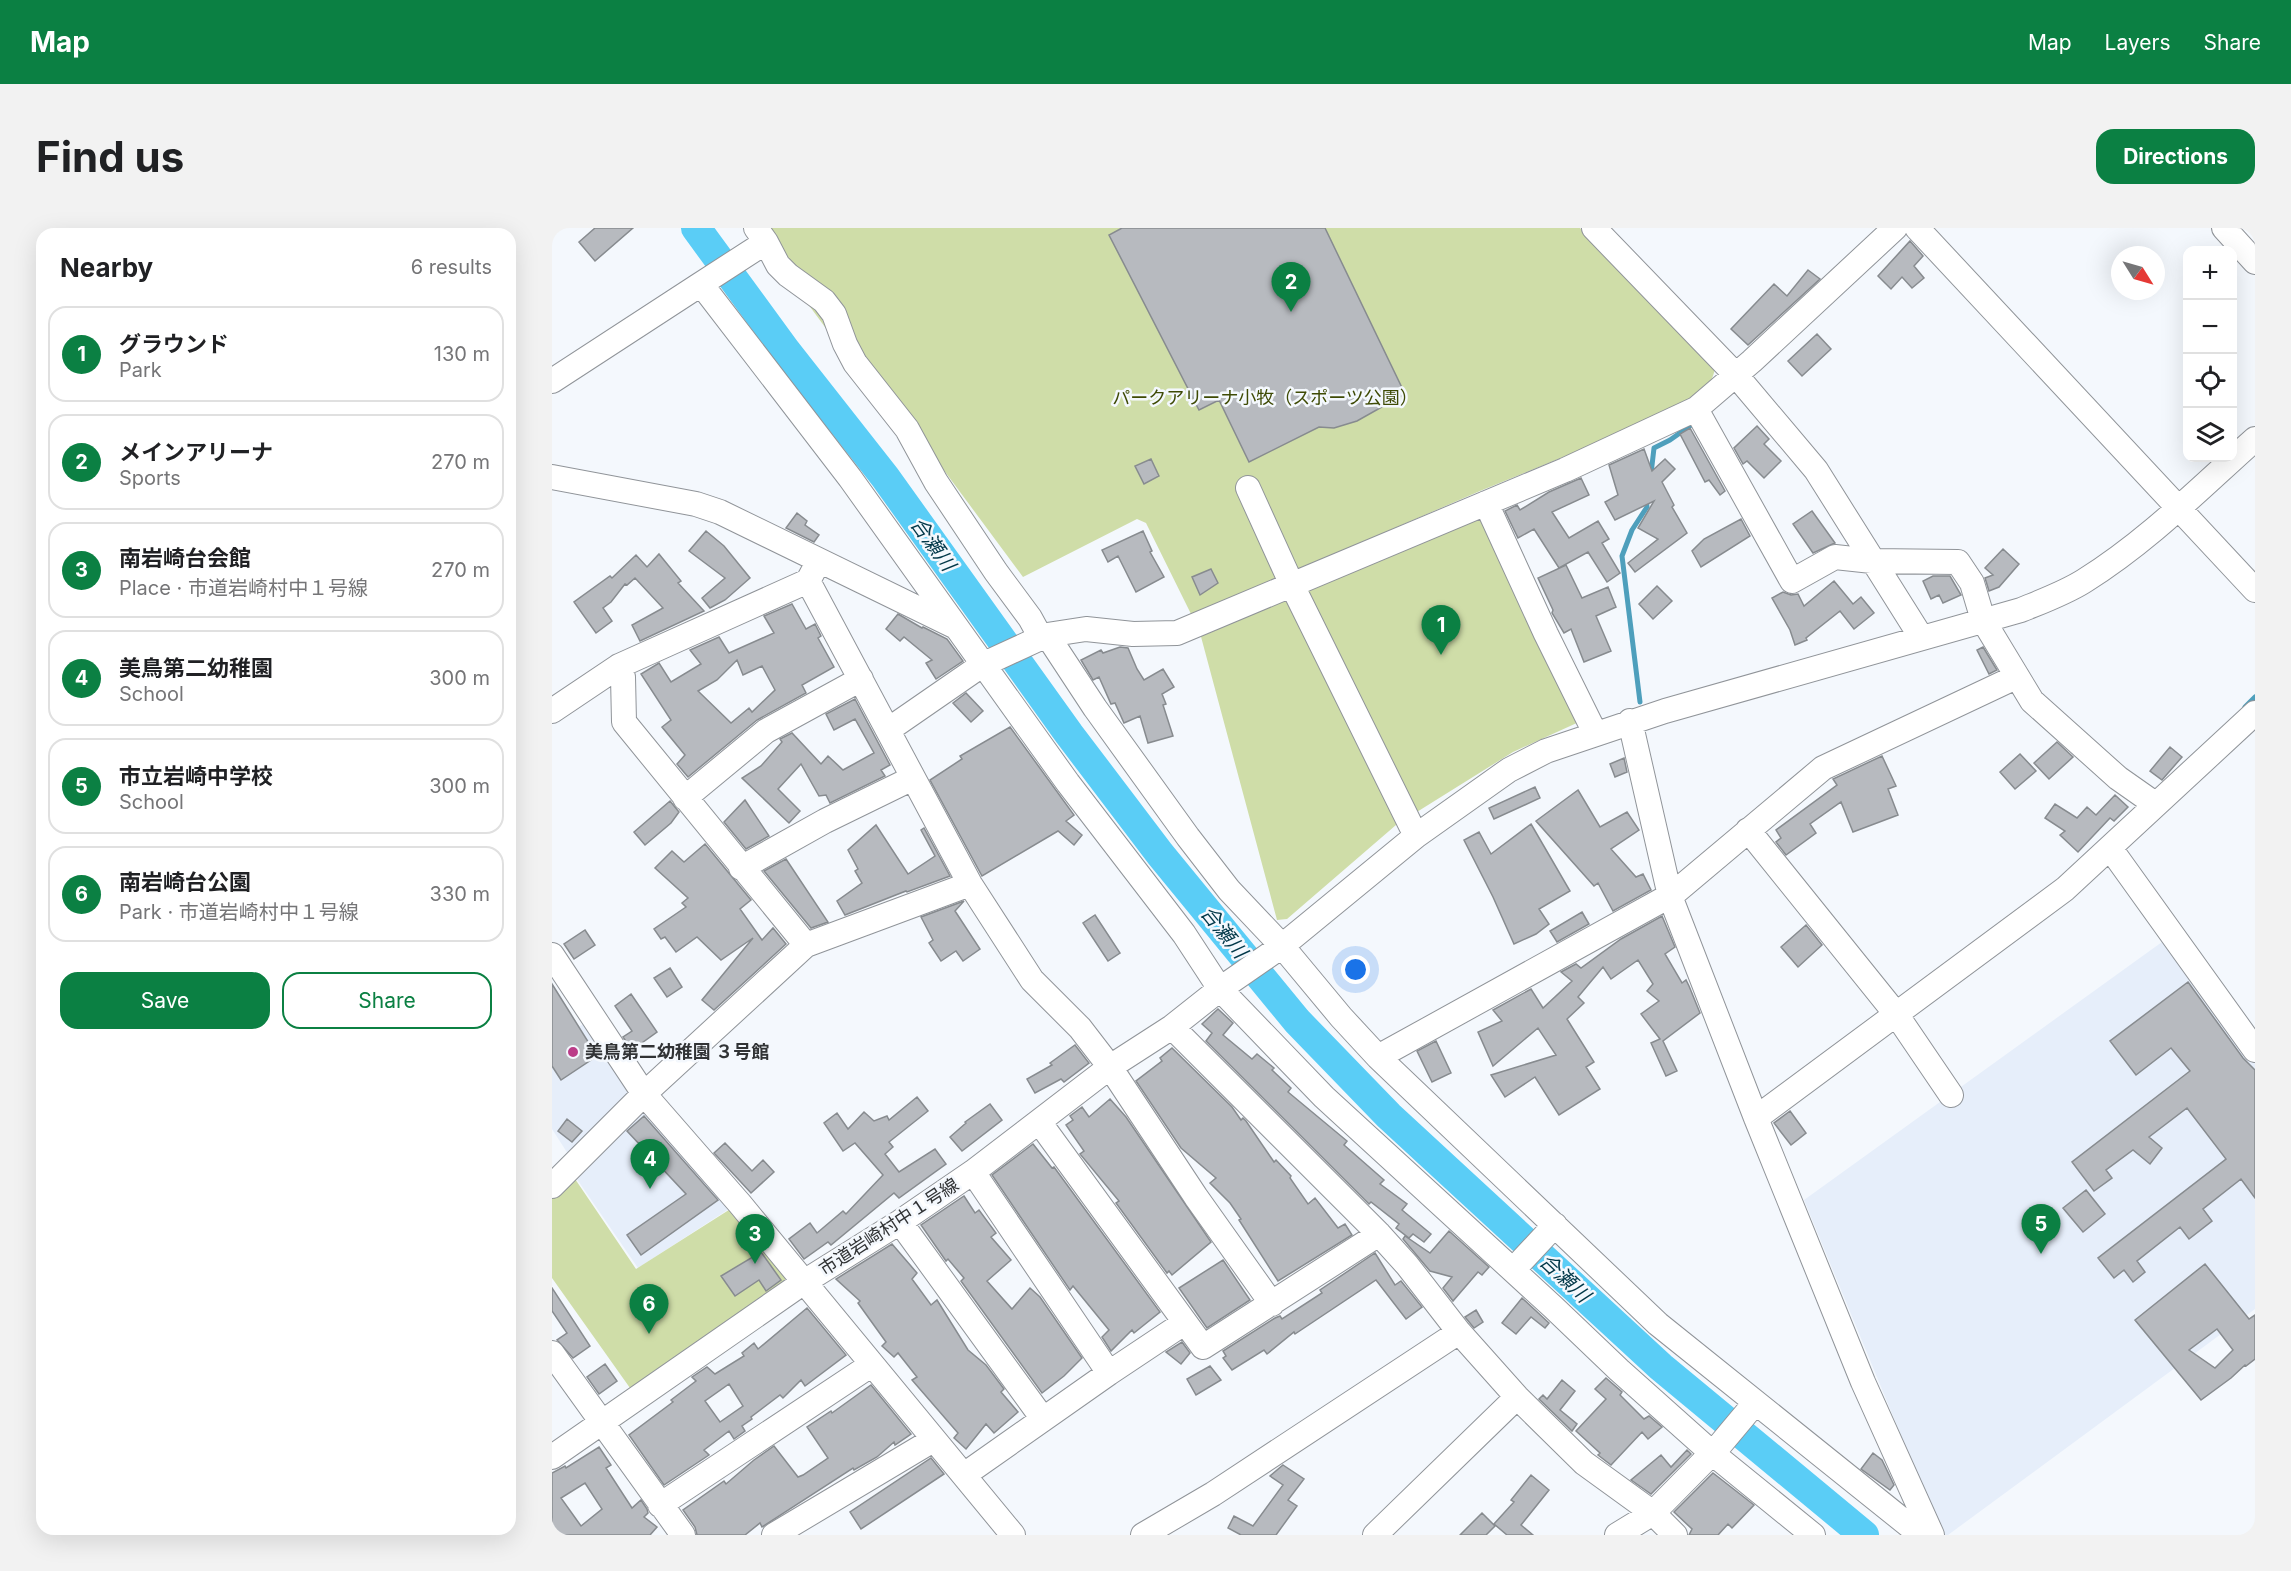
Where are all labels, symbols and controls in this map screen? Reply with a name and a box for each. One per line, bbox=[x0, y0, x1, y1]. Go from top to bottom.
text: Map bbox=[30, 25, 90, 59]
text: Map bbox=[2028, 30, 2072, 55]
text: Layers bbox=[2105, 30, 2171, 55]
text: Share bbox=[2204, 30, 2261, 55]
button: Directions bbox=[2096, 129, 2255, 184]
text: Find us bbox=[36, 131, 184, 182]
north arrow bbox=[2111, 246, 2165, 300]
map controls bbox=[2183, 246, 2237, 462]
button: + bbox=[2183, 246, 2237, 300]
text: Nearby bbox=[60, 252, 153, 283]
text: 6 results bbox=[411, 255, 492, 279]
pin: 2 bbox=[1272, 262, 1310, 312]
button: − bbox=[2183, 300, 2237, 354]
text: グラウンド bbox=[119, 331, 229, 357]
text: 1 bbox=[77, 342, 86, 366]
text: 130 m bbox=[434, 342, 490, 366]
button: locate bbox=[2183, 354, 2237, 408]
text: Park bbox=[119, 358, 162, 382]
park label: パークアリーナ小牧（スポーツ公園） bbox=[1112, 387, 1418, 408]
button: layers bbox=[2183, 408, 2237, 462]
text: メインアリーナ bbox=[119, 439, 273, 465]
text: 2 bbox=[75, 450, 88, 474]
text: 270 m bbox=[431, 450, 490, 474]
text: Sports bbox=[119, 466, 181, 490]
water label: 合瀬川 bbox=[906, 513, 962, 577]
text: 南岩崎台会館 bbox=[119, 545, 251, 571]
text: 3 bbox=[75, 558, 88, 582]
text: 270 m bbox=[431, 558, 490, 582]
text: Place · 市道岩崎村中１号線 bbox=[119, 576, 368, 600]
pin: 1 bbox=[1422, 606, 1460, 655]
text: 美鳥第二幼稚園 bbox=[119, 655, 273, 681]
text: 4 bbox=[75, 666, 88, 690]
text: 300 m bbox=[429, 666, 490, 690]
text: School bbox=[119, 682, 184, 706]
text: 市立岩崎中学校 bbox=[119, 763, 273, 789]
text: 5 bbox=[75, 774, 88, 798]
text: 300 m bbox=[429, 774, 490, 798]
text: School bbox=[119, 790, 184, 814]
text: 南岩崎台公園 bbox=[119, 869, 251, 895]
text: 6 bbox=[75, 882, 88, 906]
text: 330 m bbox=[430, 882, 490, 906]
text: Park · 市道岩崎村中１号線 bbox=[119, 900, 359, 924]
water label: 合瀬川 bbox=[1196, 901, 1253, 964]
your location bbox=[1341, 955, 1370, 984]
button: Save bbox=[60, 972, 270, 1029]
button: Share bbox=[282, 972, 492, 1029]
place label: 美鳥第二幼稚園 ３号館 bbox=[585, 1041, 769, 1062]
marker: 美鳥第二幼稚園 ３号館 bbox=[566, 1045, 580, 1059]
pin: 4 bbox=[630, 1140, 670, 1189]
street label: 市道岩崎村中１号線 bbox=[815, 1174, 962, 1280]
pin: 5 bbox=[2022, 1204, 2060, 1254]
pin: 3 bbox=[736, 1214, 774, 1264]
water label: 合瀬川 bbox=[1535, 1249, 1597, 1309]
pin: 6 bbox=[630, 1284, 668, 1334]

